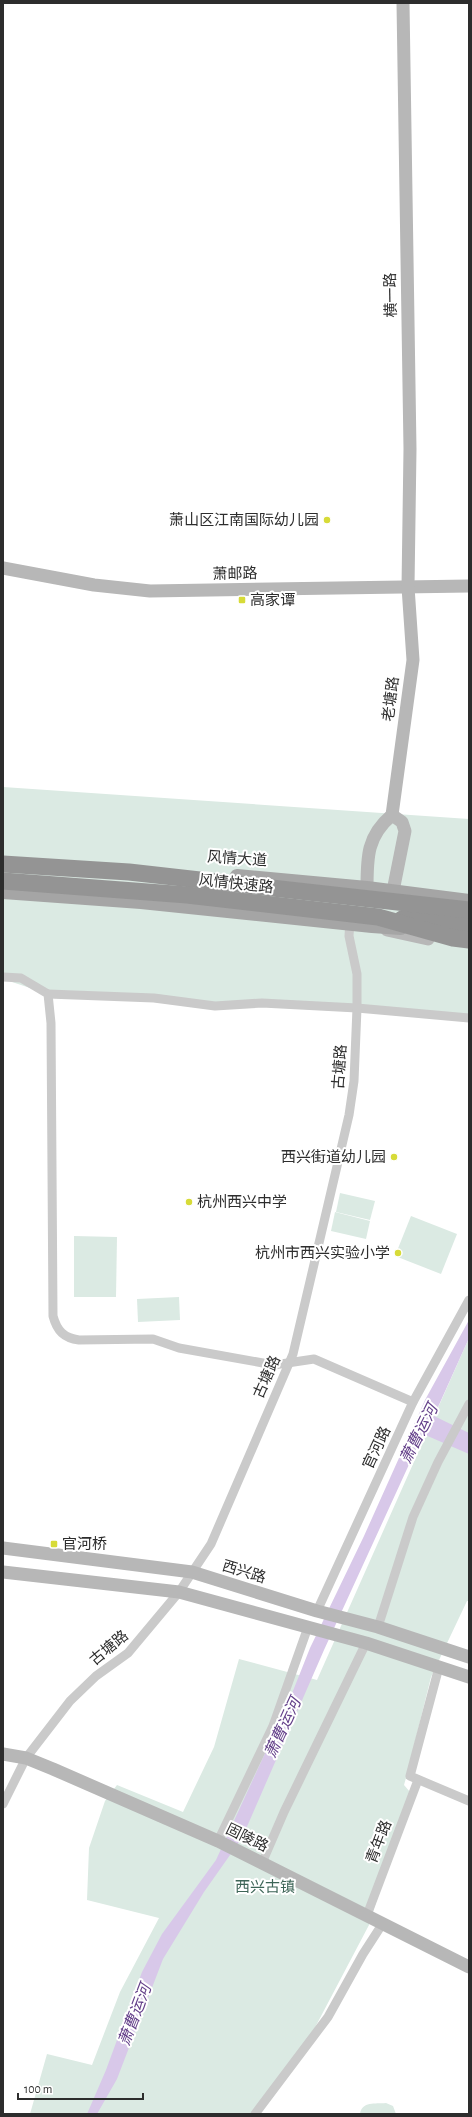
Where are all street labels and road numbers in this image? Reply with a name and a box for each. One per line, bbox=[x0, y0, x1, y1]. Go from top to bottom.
street label: 横一路 bbox=[382, 272, 399, 318]
street label: 萧邮路 bbox=[212, 565, 258, 582]
street label: 老塘路 bbox=[379, 676, 401, 722]
street label: 风情大道 bbox=[207, 848, 268, 869]
street label: 风情快速路 bbox=[198, 872, 274, 895]
street label: 古塘路 bbox=[329, 1044, 349, 1090]
street label: 古塘路 bbox=[249, 1353, 283, 1401]
street label: 官河路 bbox=[360, 1424, 393, 1472]
street label: 西兴路 bbox=[220, 1557, 268, 1586]
street label: 古塘路 bbox=[86, 1626, 131, 1668]
street label: 青年路 bbox=[363, 1818, 394, 1866]
street label: 固陵路 bbox=[223, 1820, 271, 1855]

